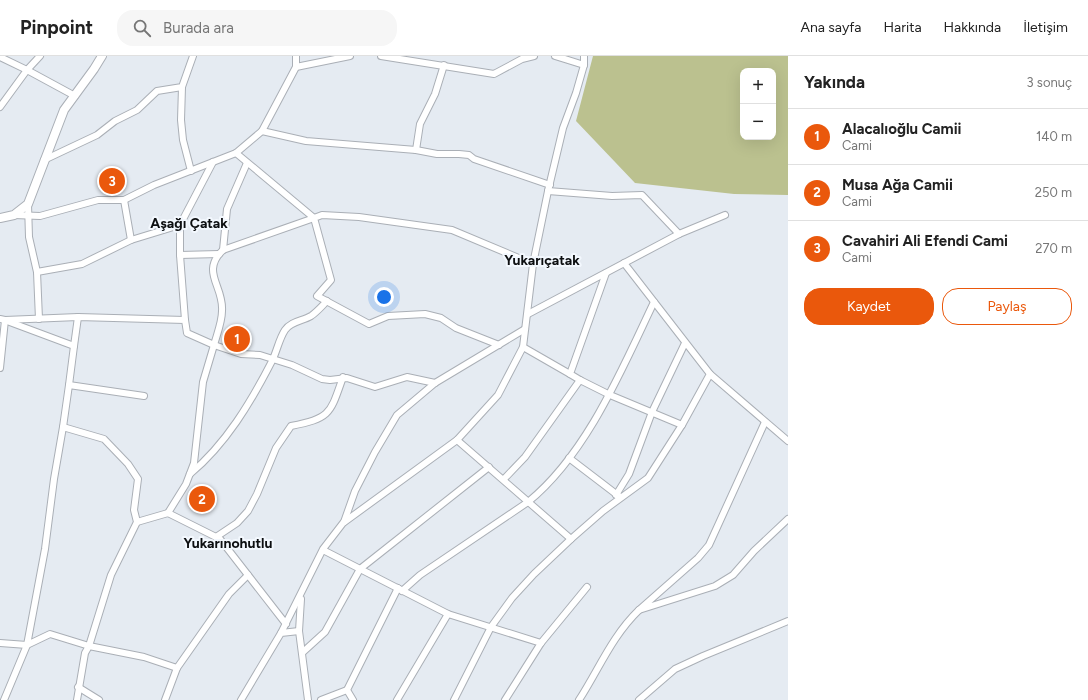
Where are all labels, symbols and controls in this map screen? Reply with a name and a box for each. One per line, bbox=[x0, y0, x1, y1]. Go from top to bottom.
search box bbox=[117, 10, 397, 46]
text: Pinpoint bbox=[20, 16, 93, 39]
icon: search bbox=[131, 17, 153, 39]
text: Burada ara bbox=[163, 19, 234, 37]
text: Ana sayfa bbox=[800, 19, 862, 36]
text: Harita bbox=[884, 19, 922, 36]
text: Hakkında bbox=[944, 19, 1001, 36]
text: İletişim bbox=[1023, 19, 1068, 36]
map controls bbox=[740, 68, 776, 140]
button: + bbox=[740, 68, 776, 104]
text: Yakında bbox=[804, 72, 865, 92]
text: 3 sonuç bbox=[1027, 75, 1072, 90]
button: − bbox=[740, 104, 776, 140]
text: Alacalıoğlu Camii bbox=[842, 120, 962, 138]
text: 1 bbox=[814, 129, 820, 144]
text: 140 m bbox=[1036, 129, 1072, 144]
text: Cami bbox=[842, 138, 872, 153]
pin: 3 bbox=[99, 166, 125, 196]
text: Musa Ağa Camii bbox=[842, 176, 953, 194]
text: 2 bbox=[813, 185, 821, 200]
text: 250 m bbox=[1035, 185, 1072, 200]
text: Cami bbox=[842, 194, 872, 209]
district label: Aşağı Çatak bbox=[150, 215, 228, 232]
text: Cavahiri Ali Efendi Cami bbox=[842, 232, 1008, 250]
text: 3 bbox=[813, 241, 821, 256]
text: 270 m bbox=[1035, 241, 1072, 256]
text: Cami bbox=[842, 250, 872, 265]
district label: Yukarıçatak bbox=[504, 252, 580, 269]
your location bbox=[374, 287, 394, 307]
button: Kaydet bbox=[804, 288, 934, 325]
button: Paylaş bbox=[942, 288, 1072, 325]
pin: 1 bbox=[224, 324, 250, 354]
pin: 2 bbox=[189, 484, 215, 514]
district label: Yukarınohutlu bbox=[184, 535, 273, 552]

